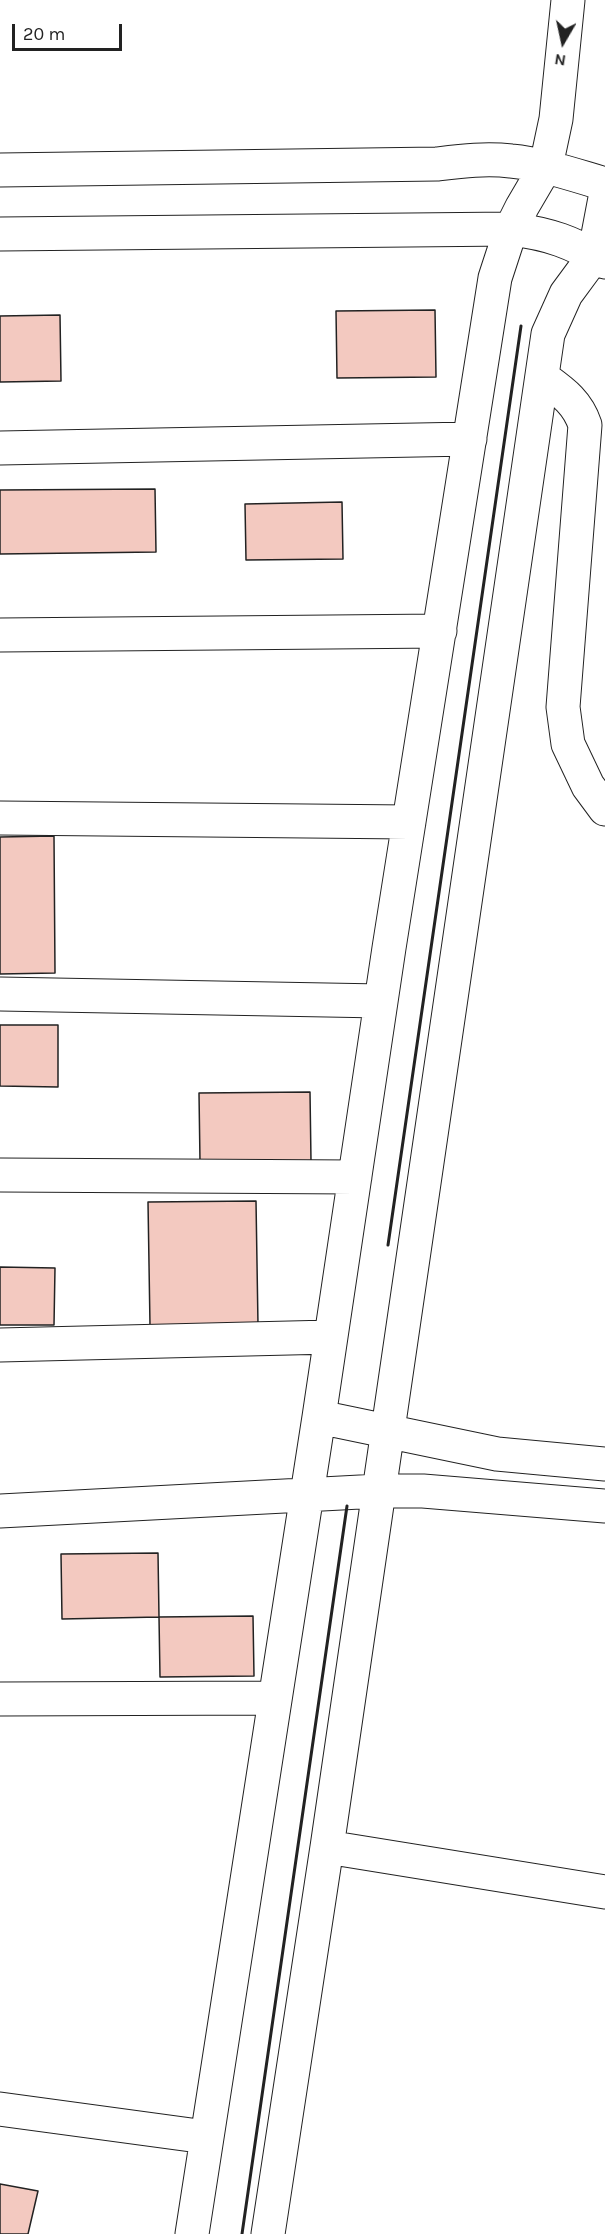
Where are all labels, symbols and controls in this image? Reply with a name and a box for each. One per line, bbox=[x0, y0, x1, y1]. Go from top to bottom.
scale bar bbox=[15, 12, 124, 50]
north arrow bbox=[533, 12, 593, 72]
text: 20 m bbox=[23, 23, 65, 45]
text: N bbox=[553, 50, 567, 71]

